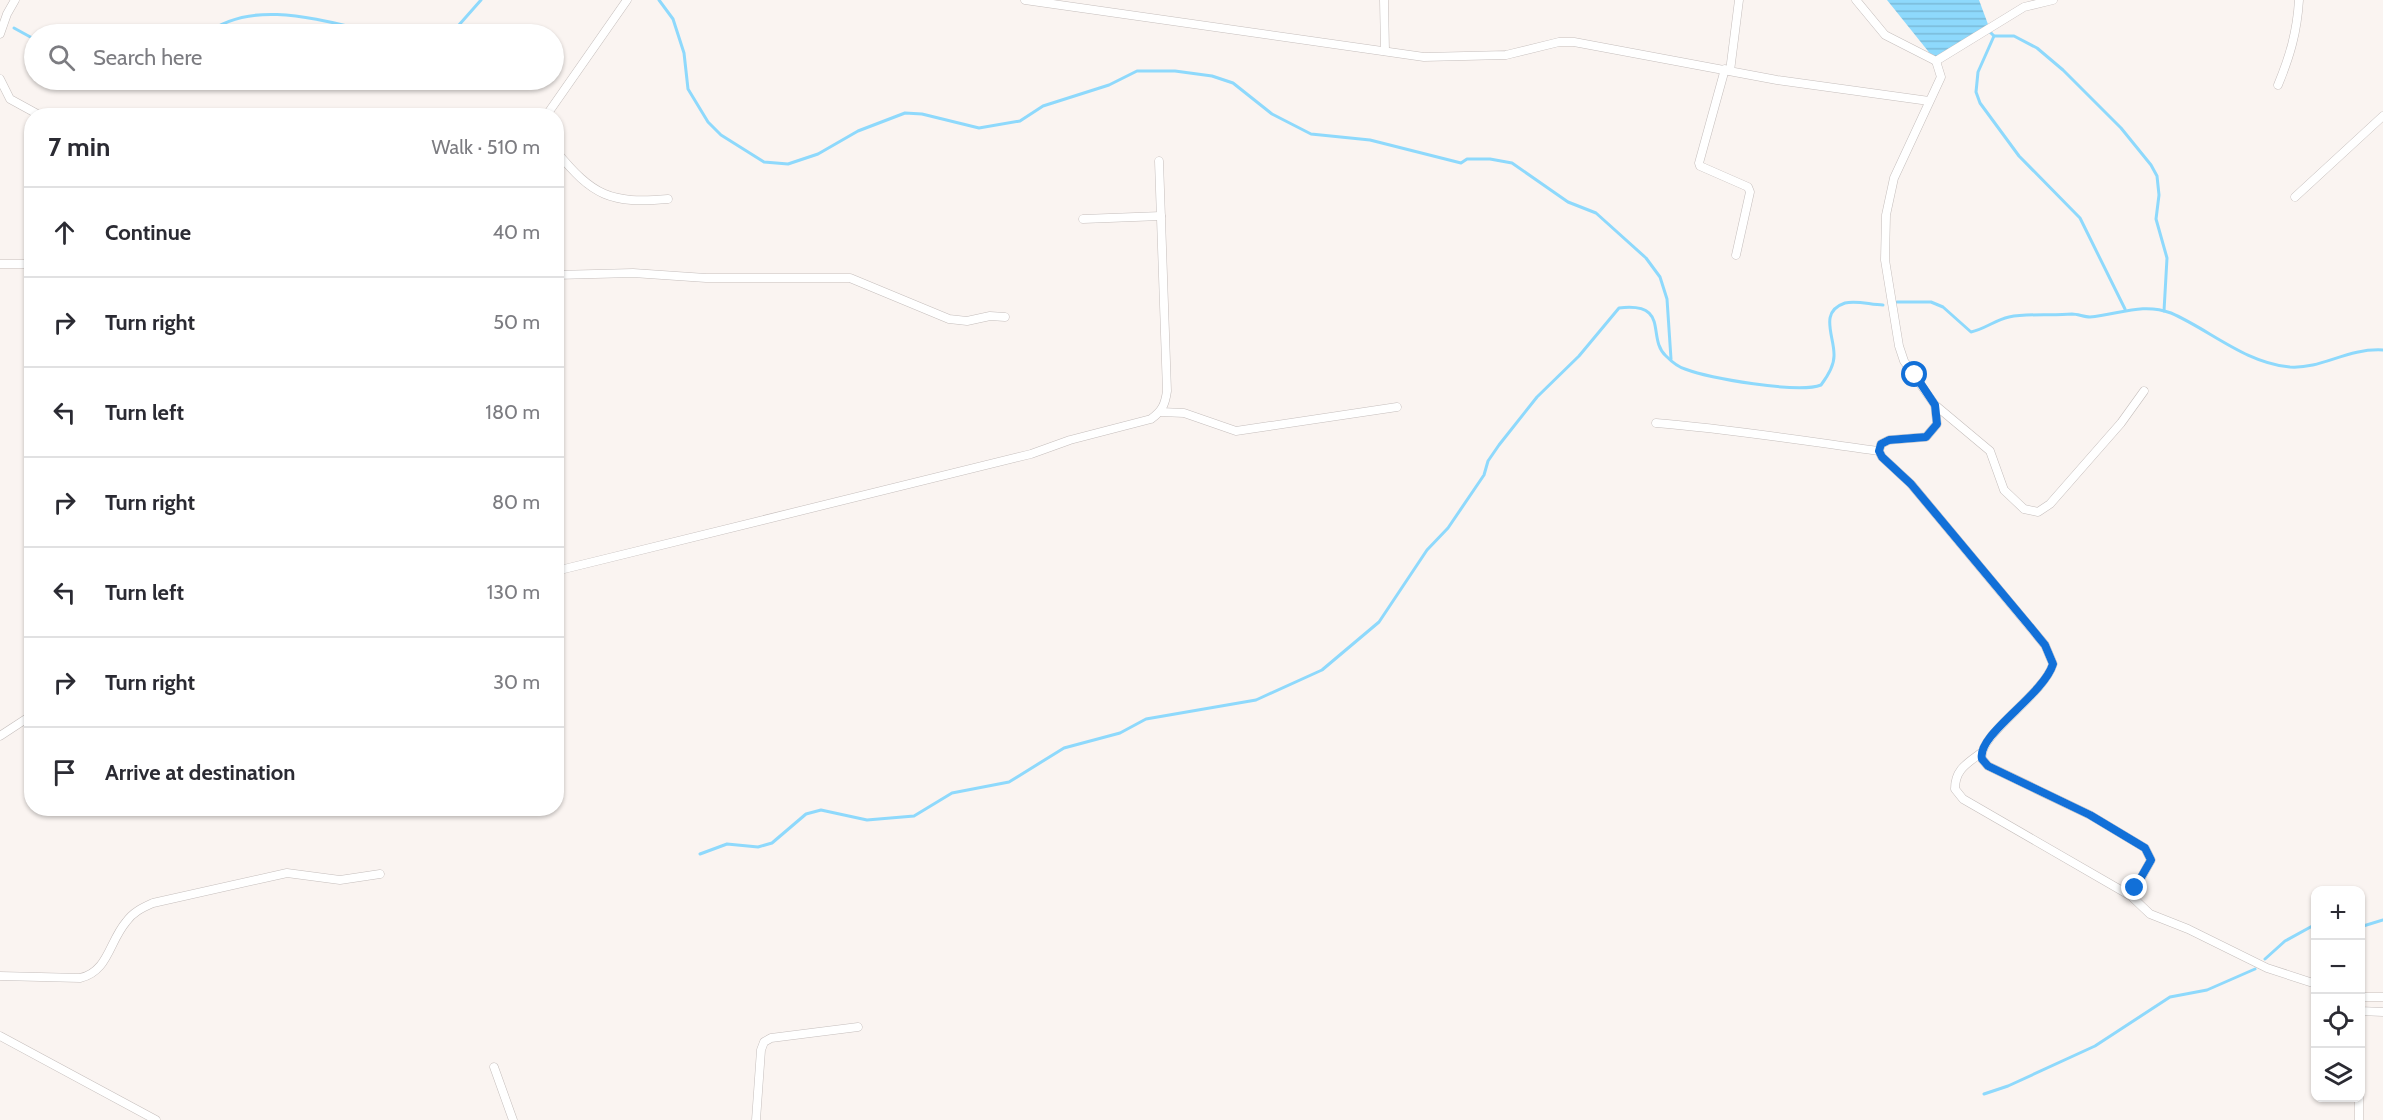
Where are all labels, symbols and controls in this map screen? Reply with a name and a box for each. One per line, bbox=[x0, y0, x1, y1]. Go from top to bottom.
search box bbox=[24, 24, 564, 90]
icon: search bbox=[45, 41, 78, 74]
text: Search here bbox=[93, 44, 202, 71]
text: 7 min bbox=[48, 131, 110, 163]
text: Walk · 510 m bbox=[432, 135, 540, 159]
icon: ahead bbox=[48, 216, 81, 249]
text: Continue bbox=[105, 219, 191, 246]
text: 40 m bbox=[492, 220, 540, 244]
icon: right bbox=[48, 306, 81, 339]
text: Turn right bbox=[105, 309, 195, 336]
text: 50 m bbox=[493, 310, 540, 334]
route start bbox=[1901, 361, 1927, 387]
icon: left bbox=[48, 396, 81, 429]
text: Turn left bbox=[105, 399, 184, 426]
text: 180 m bbox=[485, 400, 540, 424]
icon: right bbox=[48, 486, 81, 519]
text: Turn right bbox=[105, 489, 195, 516]
text: 80 m bbox=[492, 490, 540, 514]
icon: left bbox=[48, 576, 81, 609]
text: Turn left bbox=[105, 579, 184, 606]
text: 130 m bbox=[487, 580, 540, 604]
icon: right bbox=[48, 666, 81, 699]
text: Turn right bbox=[105, 669, 195, 696]
text: 30 m bbox=[493, 670, 540, 694]
icon: arrive bbox=[48, 756, 81, 789]
text: Arrive at destination bbox=[105, 759, 295, 786]
route end bbox=[2121, 874, 2147, 900]
map controls bbox=[2311, 886, 2365, 1102]
button: + bbox=[2311, 886, 2365, 940]
button: − bbox=[2311, 940, 2365, 994]
button: locate bbox=[2311, 994, 2365, 1048]
button: layers bbox=[2311, 1048, 2365, 1102]

